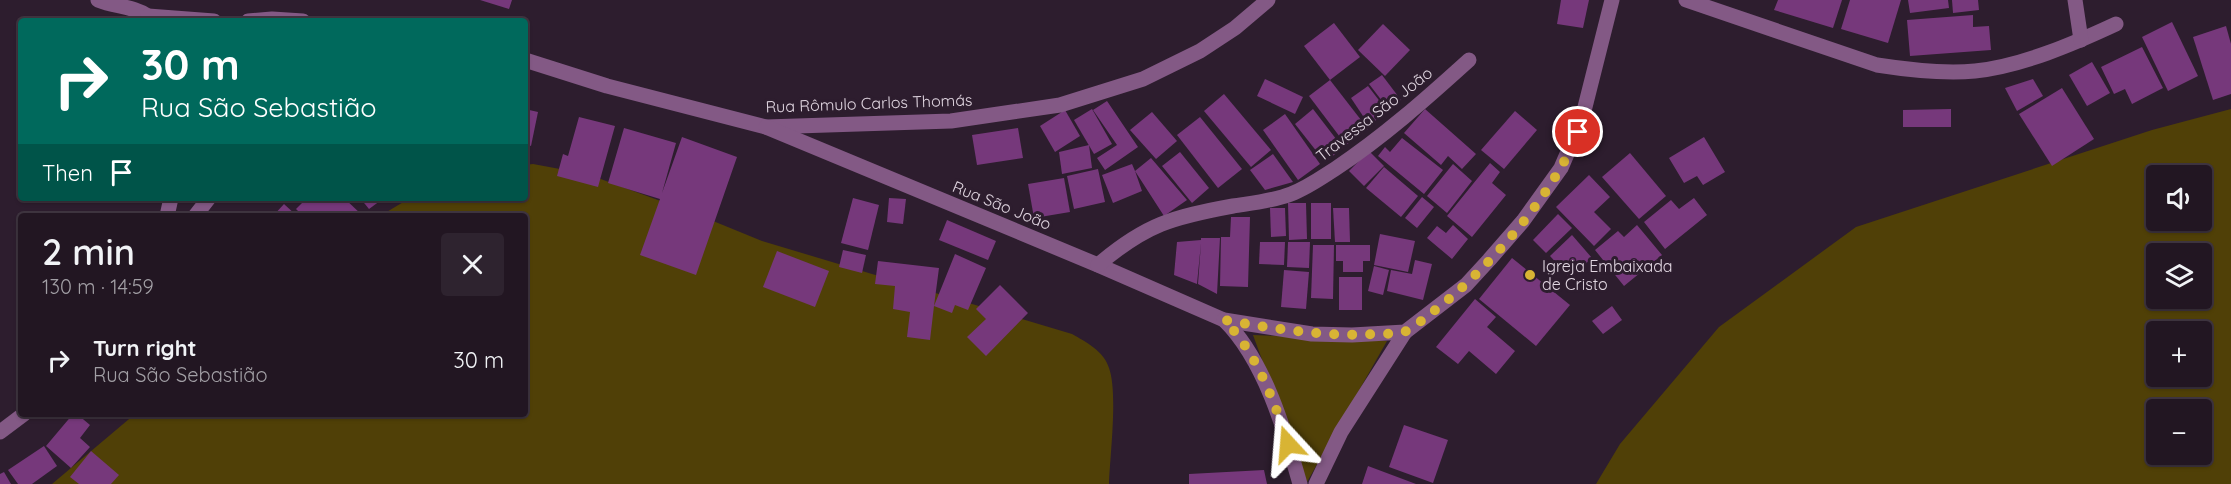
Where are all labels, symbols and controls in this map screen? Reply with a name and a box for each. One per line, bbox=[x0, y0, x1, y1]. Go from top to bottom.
text: 30 m bbox=[141, 38, 240, 91]
icon: right bbox=[42, 42, 120, 120]
street label: Travessa São João bbox=[1312, 62, 1436, 166]
street label: Rua Rômulo Carlos Thomás bbox=[765, 89, 973, 117]
text: Rua São Sebastião bbox=[141, 90, 377, 124]
pin bbox=[1552, 106, 1603, 157]
icon: arrive bbox=[1561, 115, 1594, 148]
icon: arrive bbox=[105, 156, 138, 189]
text: Then bbox=[42, 159, 93, 187]
map controls bbox=[2146, 165, 2212, 465]
button: sound bbox=[2146, 165, 2212, 231]
street label: Rua São João bbox=[950, 176, 1054, 234]
text: 2 min bbox=[42, 229, 135, 274]
button: close bbox=[441, 233, 504, 296]
button: layers bbox=[2146, 243, 2212, 309]
place label: Igreja Embaixada de Cristo bbox=[1542, 256, 1673, 294]
marker: Igreja Embaixada de Cristo bbox=[1523, 268, 1537, 282]
text: 130 m · 14:59 bbox=[42, 274, 154, 299]
button: + bbox=[2146, 321, 2212, 387]
text: Turn right bbox=[93, 334, 197, 362]
icon: right bbox=[42, 344, 75, 377]
text: 30 m bbox=[453, 346, 504, 374]
text: Rua São Sebastião bbox=[93, 362, 267, 387]
button: − bbox=[2146, 399, 2212, 465]
position arrow bbox=[1256, 412, 1320, 476]

